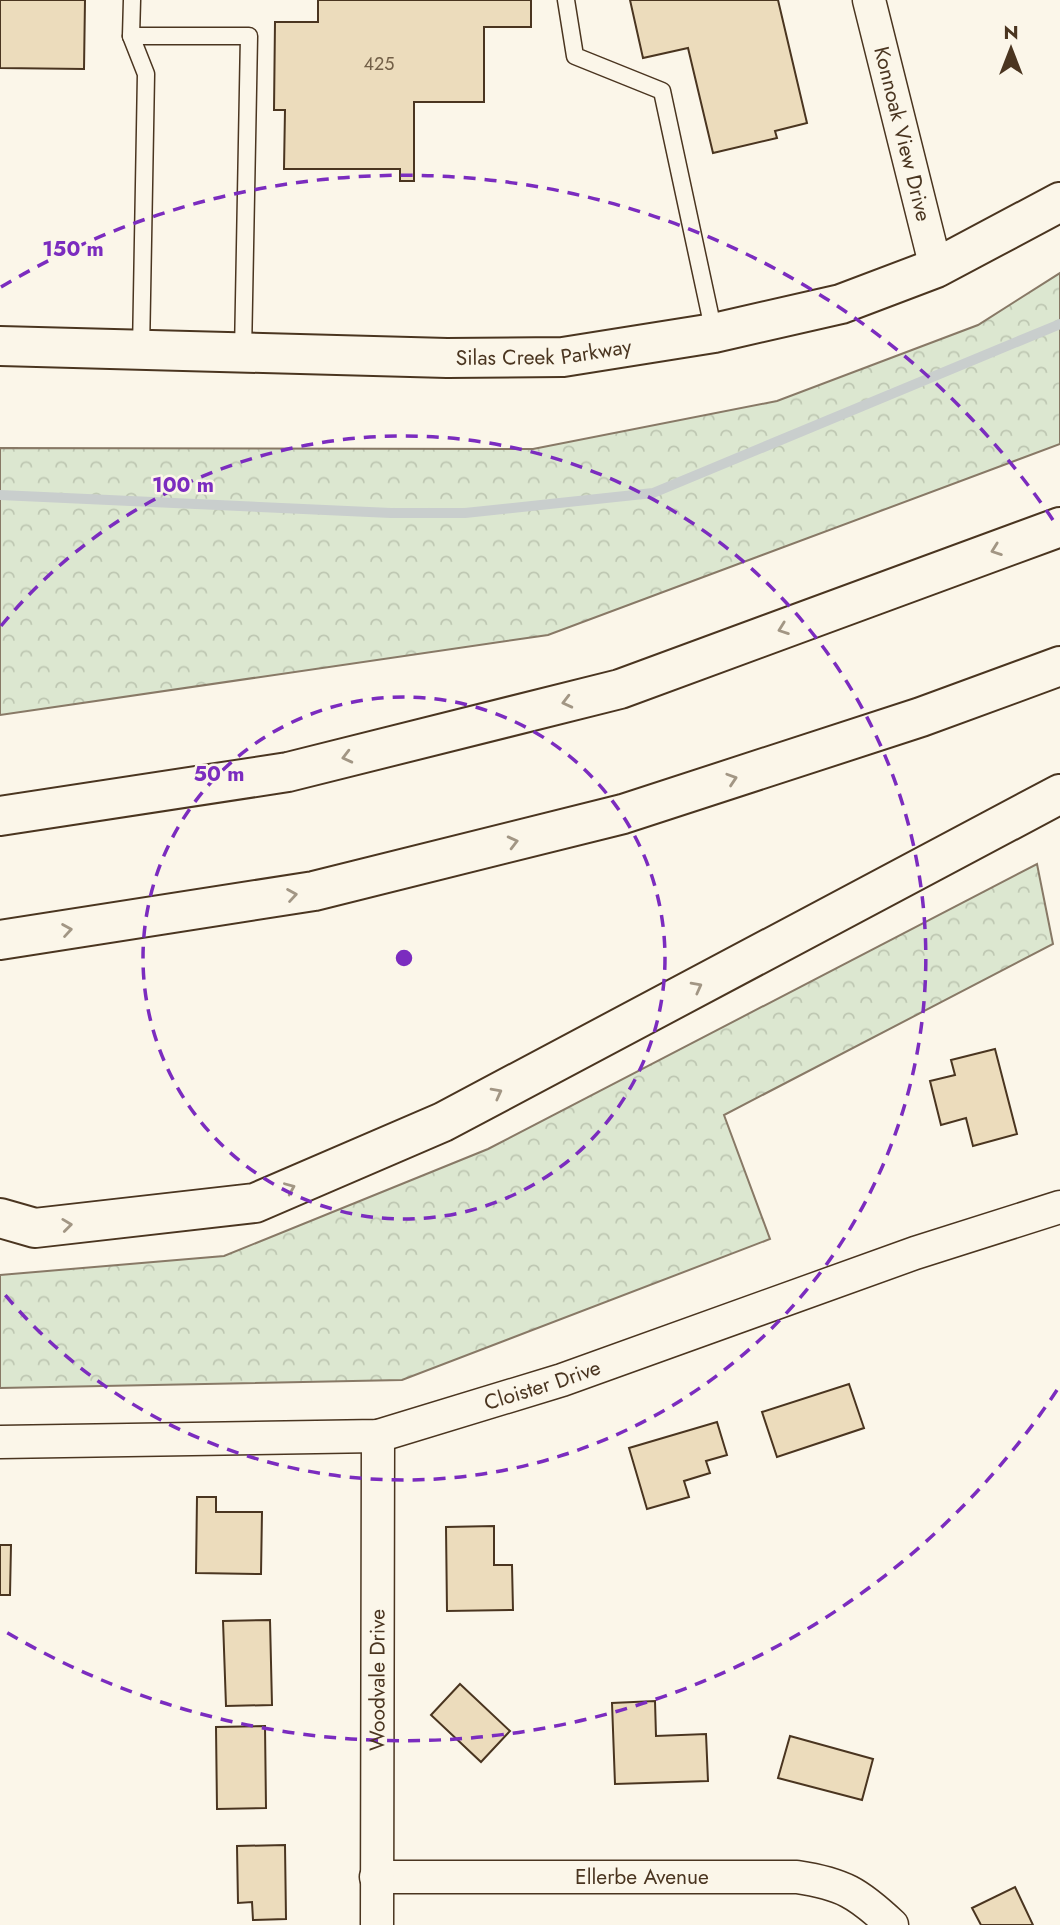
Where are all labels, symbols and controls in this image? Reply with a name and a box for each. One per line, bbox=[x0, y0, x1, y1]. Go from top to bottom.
north arrow bbox=[976, 14, 1046, 84]
text: N bbox=[1003, 19, 1019, 46]
street label: Konnoak View Drive bbox=[866, 43, 939, 225]
house number: 425 bbox=[364, 51, 394, 77]
text: 150 m bbox=[42, 234, 104, 264]
street label: Silas Creek Parkway bbox=[455, 331, 634, 373]
text: 100 m bbox=[152, 470, 214, 500]
one-way arrow bbox=[990, 542, 1003, 556]
one-way arrow bbox=[777, 621, 789, 635]
one-way arrow bbox=[562, 694, 574, 708]
one-way arrow bbox=[341, 749, 353, 763]
text: 50 m bbox=[194, 759, 244, 789]
one-way arrow bbox=[725, 773, 738, 787]
one-way arrow bbox=[507, 835, 519, 850]
one-way arrow bbox=[286, 888, 298, 903]
one-way arrow bbox=[62, 923, 73, 938]
centre of rings bbox=[392, 946, 416, 970]
one-way arrow bbox=[690, 981, 703, 995]
one-way arrow bbox=[489, 1088, 502, 1102]
one-way arrow bbox=[283, 1182, 295, 1196]
one-way arrow bbox=[61, 1217, 72, 1232]
street label: Cloister Drive bbox=[480, 1352, 605, 1418]
street label: Woodvale Drive bbox=[362, 1609, 393, 1751]
street label: Ellerbe Avenue bbox=[575, 1862, 709, 1892]

